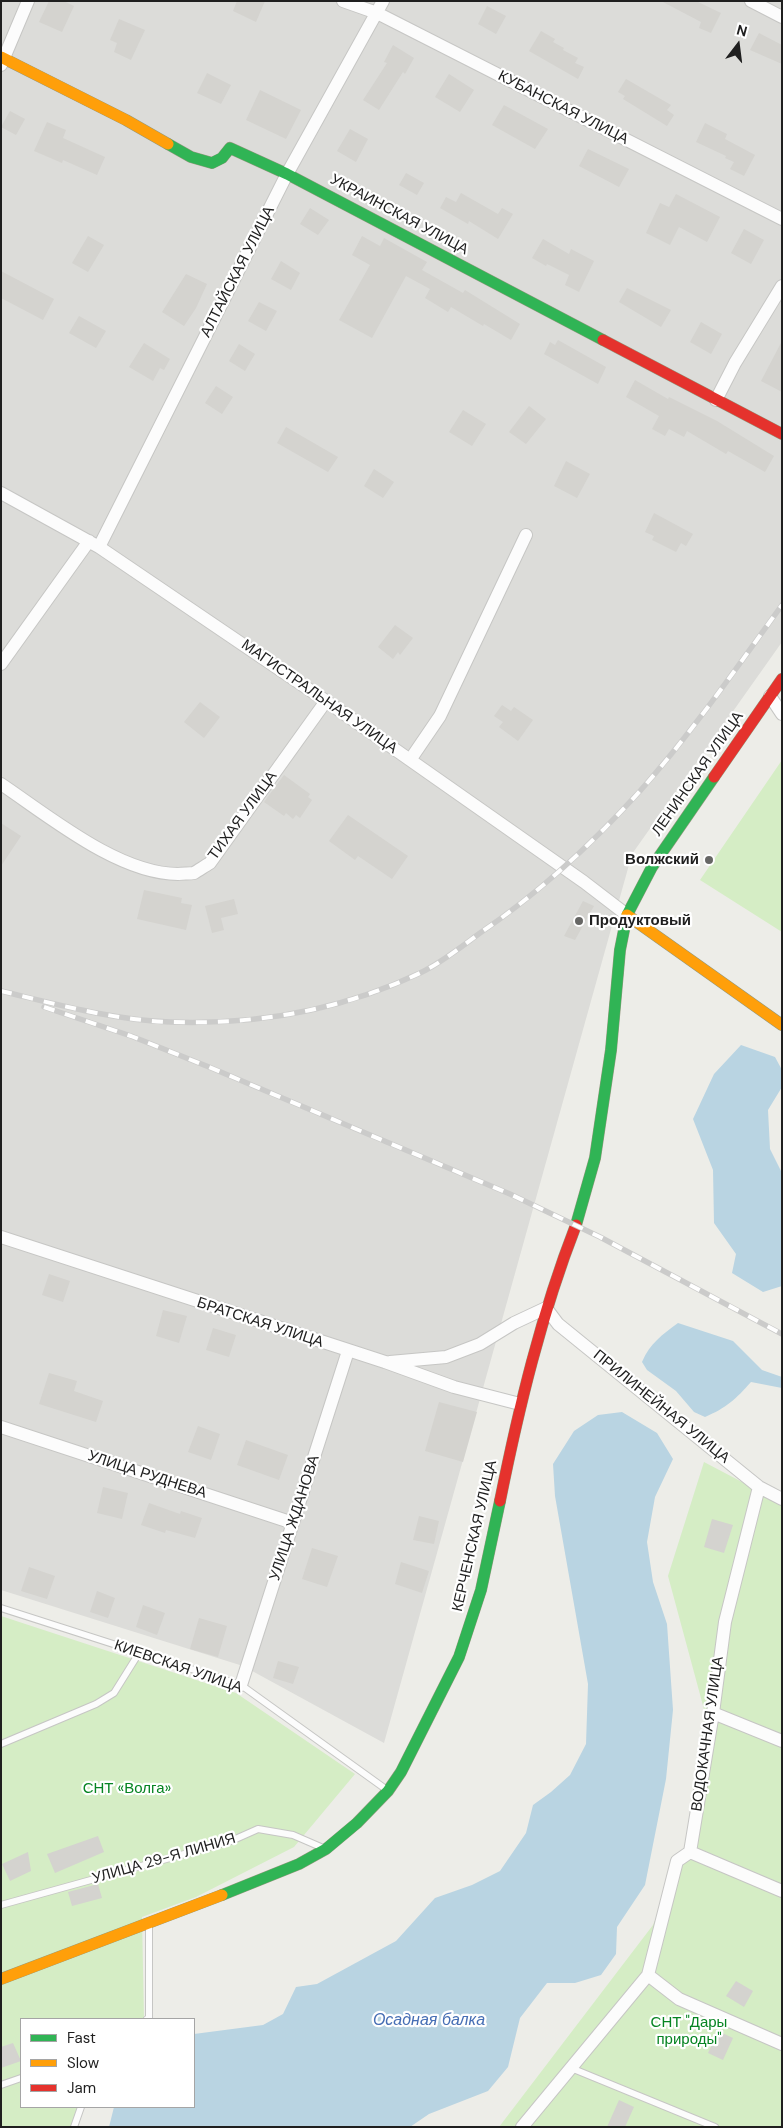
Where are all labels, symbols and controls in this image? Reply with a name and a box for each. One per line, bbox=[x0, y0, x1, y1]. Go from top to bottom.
north arrow bbox=[713, 20, 763, 70]
text: N bbox=[735, 20, 749, 41]
street label: КУБАНСКАЯ УЛИЦА bbox=[495, 67, 631, 149]
street label: УКРАИНСКАЯ УЛИЦА bbox=[327, 171, 471, 259]
street label: АЛТАЙСКАЯ УЛИЦА bbox=[197, 203, 279, 341]
street label: МАГИСТРАЛЬНАЯ УЛИЦА bbox=[238, 636, 400, 758]
street label: ЛЕНИНСКАЯ УЛИЦА bbox=[648, 708, 748, 840]
street label: ТИХАЯ УЛИЦА bbox=[205, 768, 281, 864]
place label: Волжский bbox=[625, 851, 699, 869]
marker: Волжский bbox=[703, 854, 715, 866]
place label: Продуктовый bbox=[589, 912, 691, 930]
marker: Продуктовый bbox=[573, 915, 585, 927]
street label: БРАТСКАЯ УЛИЦА bbox=[194, 1294, 326, 1352]
street label: ПРИЛИНЕЙНАЯ УЛИЦА bbox=[589, 1346, 733, 1468]
street label: УЛИЦА РУДНЕВА bbox=[85, 1447, 209, 1503]
street label: УЛИЦА ЖДАНОВА bbox=[266, 1453, 324, 1583]
street label: КЕРЧЕНСКАЯ УЛИЦА bbox=[449, 1459, 501, 1613]
street label: КИЕВСКАЯ УЛИЦА bbox=[112, 1637, 244, 1697]
street label: ВОДОКАЧНАЯ УЛИЦА bbox=[688, 1655, 728, 1813]
park label: СНТ «Волга» bbox=[83, 1780, 171, 1798]
street label: УЛИЦА 29-Я ЛИНИЯ bbox=[90, 1830, 238, 1888]
water label: Осадная балка bbox=[373, 2011, 485, 2031]
park label: СНТ "Дары природы" bbox=[651, 2014, 727, 2049]
legend bbox=[20, 2018, 195, 2108]
text: Fast bbox=[67, 2028, 96, 2048]
text: Slow bbox=[67, 2053, 99, 2073]
text: Jam bbox=[67, 2078, 96, 2098]

